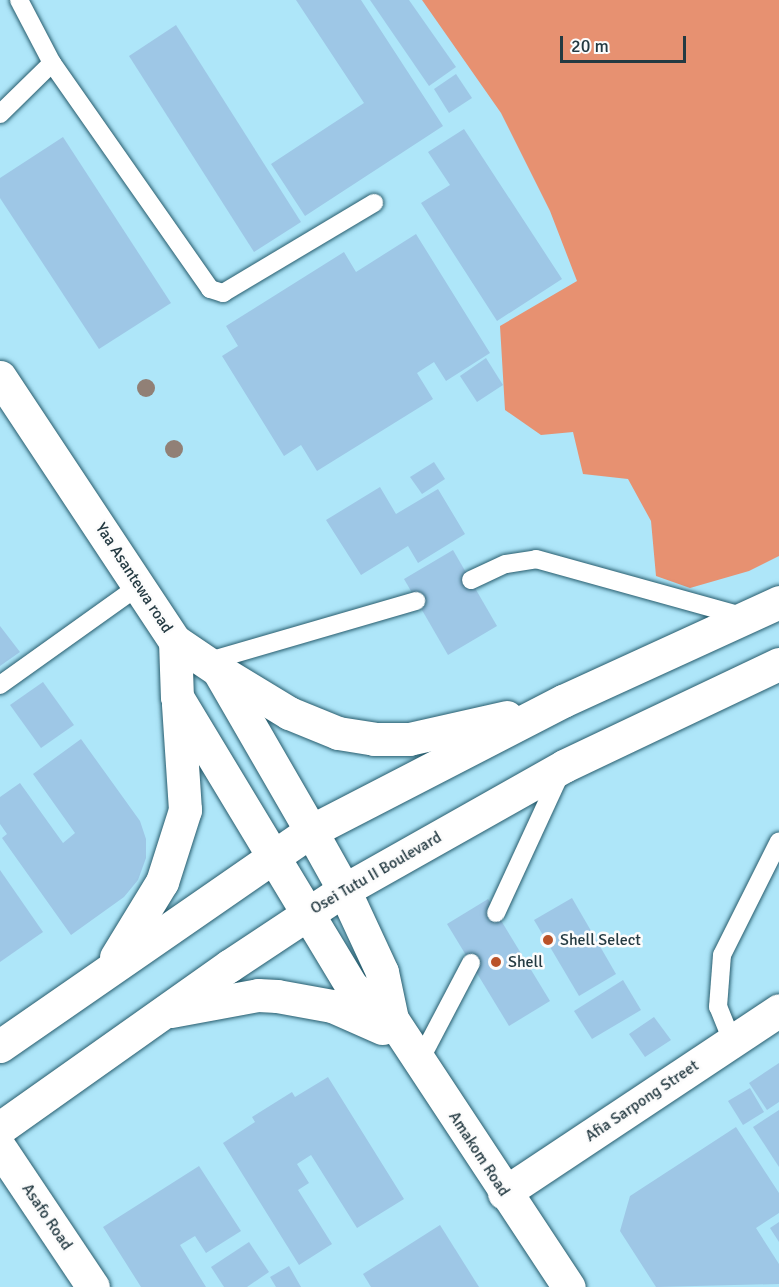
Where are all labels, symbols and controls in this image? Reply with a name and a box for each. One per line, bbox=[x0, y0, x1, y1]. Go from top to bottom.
scale bar bbox=[563, 24, 689, 62]
text: 20 m bbox=[571, 35, 609, 57]
street label: Yaa Asantewa road bbox=[91, 519, 177, 637]
street label: Osei Tutu II Boulevard bbox=[307, 828, 445, 918]
place label: Shell Select bbox=[560, 930, 641, 950]
marker: Shell Select bbox=[541, 933, 555, 947]
place label: Shell bbox=[508, 952, 543, 972]
marker: Shell bbox=[489, 955, 503, 969]
street label: Afia Sarpong Street bbox=[582, 1056, 702, 1146]
street label: Amakom Road bbox=[444, 1108, 514, 1200]
street label: Asafo Road bbox=[18, 1180, 76, 1254]

